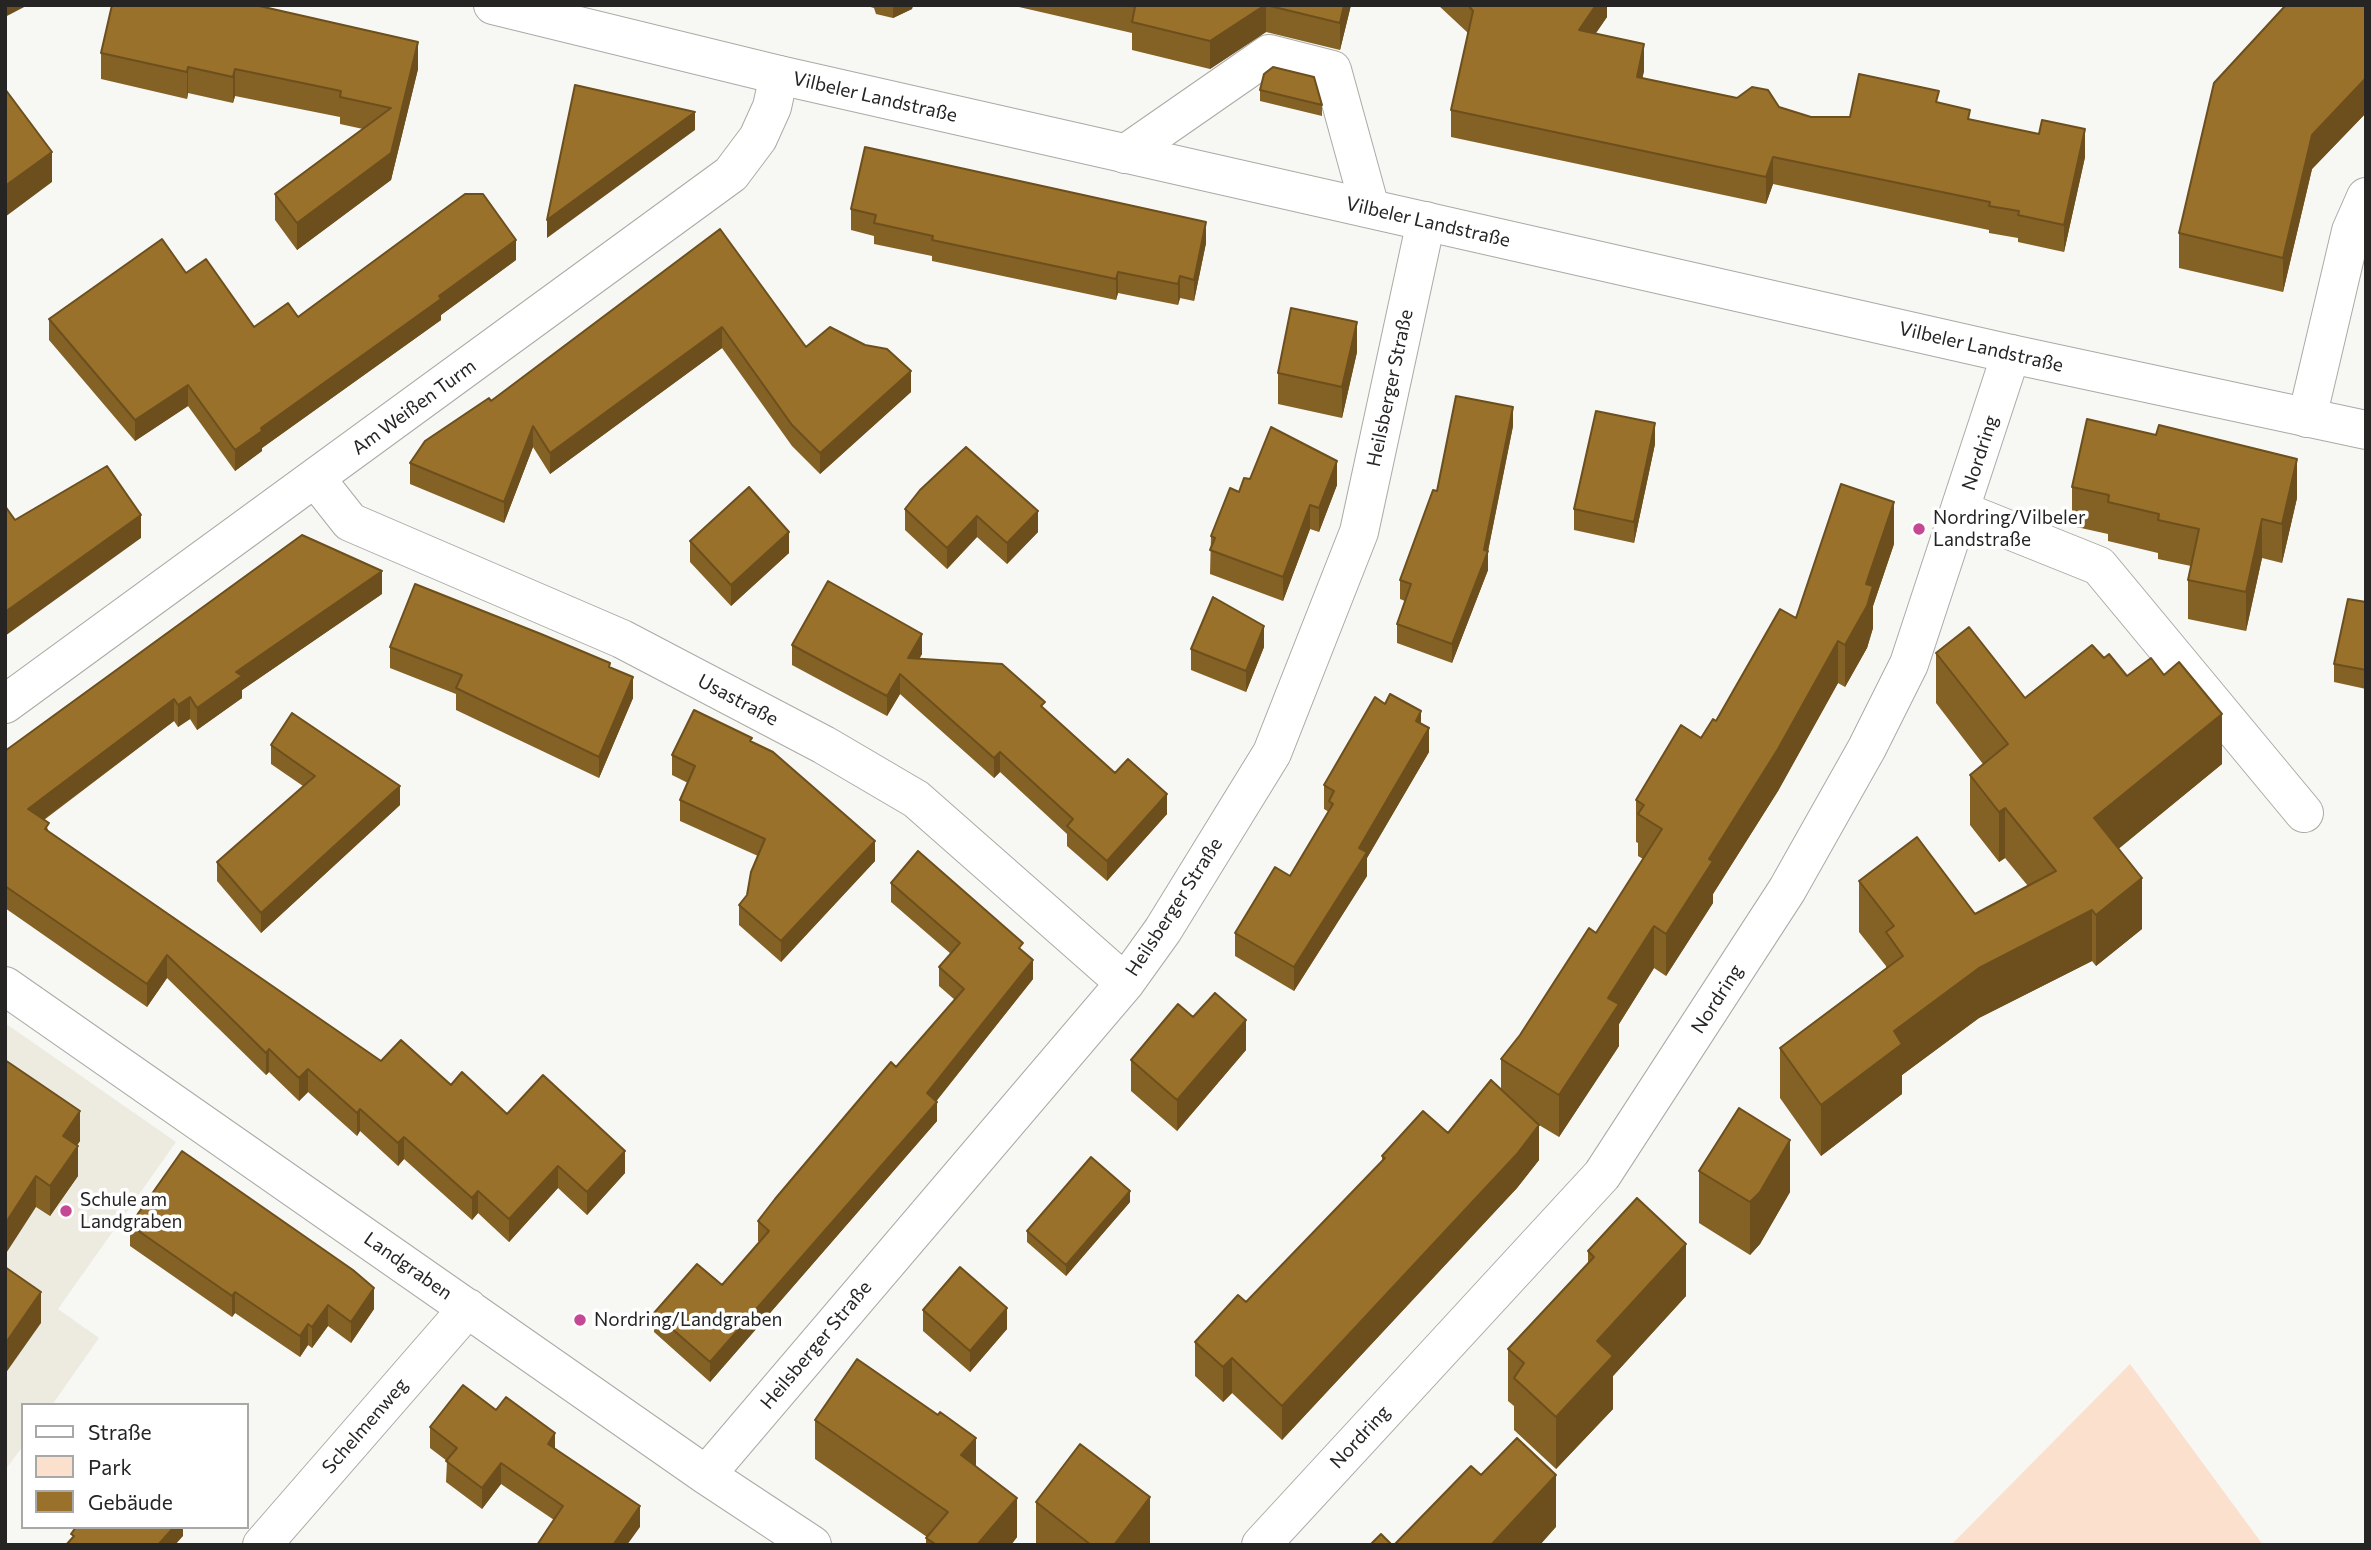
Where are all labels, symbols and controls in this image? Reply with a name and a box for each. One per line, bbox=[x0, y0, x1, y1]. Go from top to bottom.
street label: Vilbeler Landstraße bbox=[791, 67, 959, 127]
street label: Vilbeler Landstraße bbox=[1344, 192, 1512, 252]
street label: Heilsberger Straße bbox=[1362, 307, 1418, 469]
street label: Vilbeler Landstraße bbox=[1897, 317, 2065, 377]
street label: Am Weißen Turm bbox=[348, 354, 480, 460]
street label: Nordring bbox=[1957, 413, 2003, 493]
place label: Nordring/Vilbeler Landstraße bbox=[1933, 507, 2085, 551]
marker: Nordring/Vilbeler Landstraße bbox=[1911, 521, 1927, 537]
street label: Usastraße bbox=[694, 669, 782, 731]
street label: Heilsberger Straße bbox=[1121, 834, 1227, 980]
street label: Nordring bbox=[1686, 960, 1748, 1038]
place label: Schule am Landgraben bbox=[80, 1189, 182, 1233]
marker: Schule am Landgraben bbox=[58, 1203, 74, 1219]
street label: Landgraben bbox=[359, 1227, 457, 1305]
street label: Heilsberger Straße bbox=[756, 1276, 876, 1414]
place label: Nordring/Landgraben bbox=[594, 1309, 782, 1331]
marker: Nordring/Landgraben bbox=[572, 1312, 588, 1328]
street label: Schelmenweg bbox=[317, 1374, 413, 1478]
street label: Nordring bbox=[1325, 1401, 1395, 1473]
legend bbox=[21, 1403, 248, 1529]
text: Straße bbox=[88, 1419, 152, 1444]
text: Park bbox=[88, 1454, 132, 1479]
text: Gebäude bbox=[88, 1489, 173, 1514]

